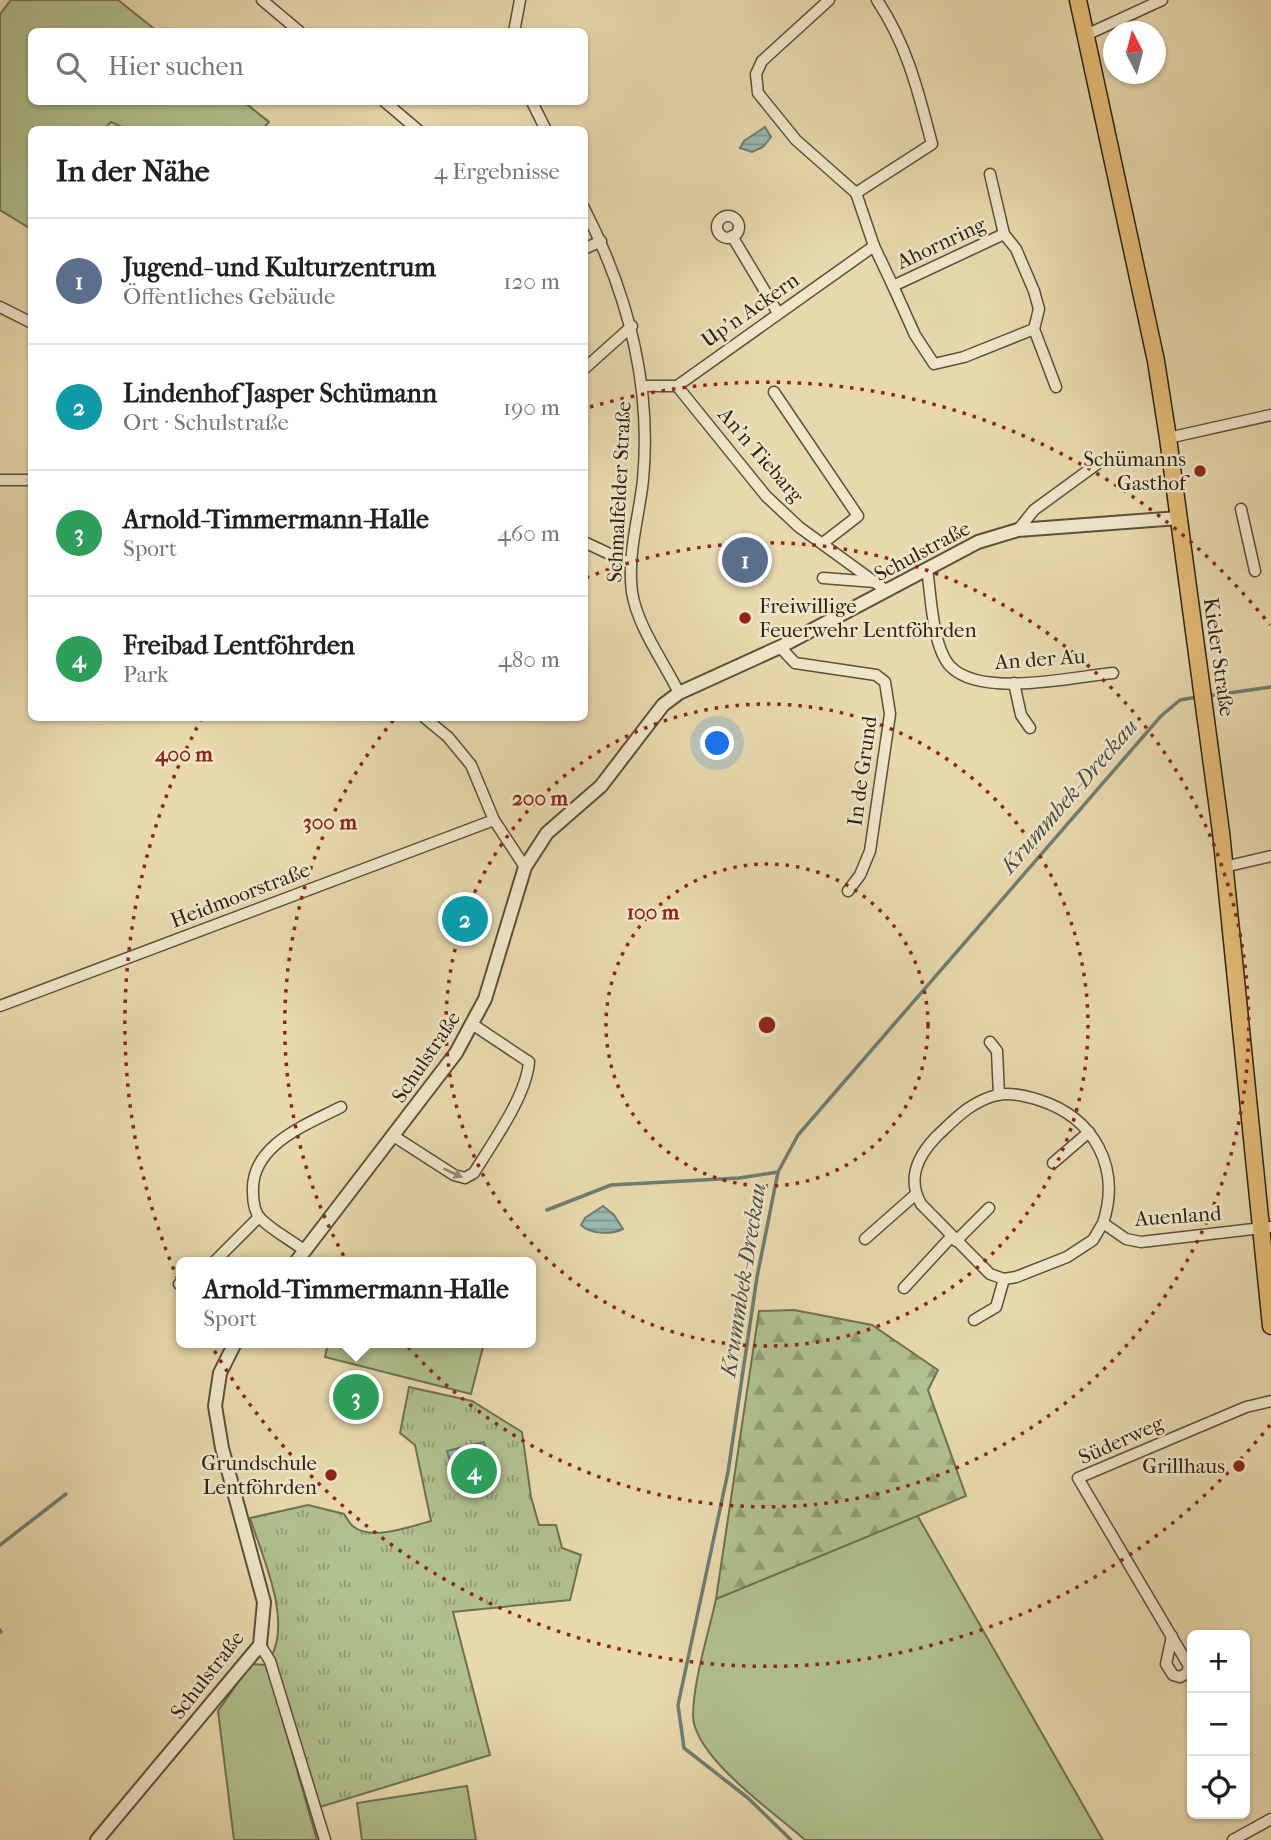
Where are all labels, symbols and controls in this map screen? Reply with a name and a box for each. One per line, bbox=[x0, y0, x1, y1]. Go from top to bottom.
north arrow bbox=[1103, 21, 1166, 84]
search box bbox=[28, 28, 588, 105]
icon: search bbox=[52, 48, 90, 86]
text: Hier suchen bbox=[108, 51, 244, 82]
text: In der Nähe bbox=[56, 154, 210, 189]
text: 4 Ergebnisse bbox=[434, 158, 560, 185]
street label: Ahornring bbox=[892, 212, 990, 274]
text: Jugend- und Kulturzentrum bbox=[123, 252, 436, 283]
text: 1 bbox=[75, 268, 83, 295]
text: 120 m bbox=[503, 268, 560, 295]
street label: Up'n Ackern bbox=[697, 268, 803, 352]
text: Öffentliches Gebäude bbox=[123, 283, 335, 310]
text: Lindenhof Jasper Schümann bbox=[123, 378, 437, 409]
text: 2 bbox=[73, 394, 85, 421]
text: 190 m bbox=[503, 394, 560, 421]
street label: Schmalfelder Straße bbox=[602, 401, 636, 583]
street label: An'n Tiebarg bbox=[713, 402, 809, 508]
text: Ort · Schulstraße bbox=[123, 409, 289, 436]
place label: Schümanns Gasthof bbox=[1083, 447, 1190, 495]
marker: Schümanns Gasthof bbox=[1192, 463, 1208, 479]
text: Arnold-Timmermann-Halle bbox=[123, 504, 429, 535]
street label: Schulstraße bbox=[870, 516, 974, 586]
text: 3 bbox=[74, 520, 84, 547]
text: 460 m bbox=[497, 520, 560, 547]
pin: 1 bbox=[722, 534, 768, 586]
text: Sport bbox=[123, 535, 177, 562]
place label: Freiwillige Feuerwehr Lentföhrden bbox=[759, 594, 977, 642]
street label: Kieler Straße bbox=[1199, 596, 1239, 718]
marker: Freiwillige Feuerwehr Lentföhrden bbox=[737, 610, 753, 626]
text: Freibad Lentföhrden bbox=[123, 630, 355, 661]
street label: An der Au bbox=[993, 644, 1086, 674]
text: 4 bbox=[72, 646, 86, 673]
text: 480 m bbox=[498, 646, 560, 673]
text: Park bbox=[123, 661, 169, 688]
water label: Krummbek-Dreckau bbox=[993, 713, 1143, 880]
street label: In de Grund bbox=[842, 714, 882, 827]
your location bbox=[700, 726, 734, 760]
text: 400 m bbox=[154, 742, 213, 767]
text: 200 m bbox=[512, 786, 569, 810]
text: 300 m bbox=[303, 810, 357, 834]
street label: Heidmoorstraße bbox=[167, 857, 313, 933]
pin: 2 bbox=[442, 893, 488, 945]
text: 100 m bbox=[627, 900, 680, 924]
street label: Schulstraße bbox=[387, 1007, 465, 1107]
centre of rings bbox=[755, 1013, 779, 1037]
one-way arrow bbox=[443, 1167, 463, 1178]
water label: Krummbek-Dreckau bbox=[714, 1181, 772, 1381]
street label: Auenland bbox=[1133, 1201, 1223, 1231]
popup bbox=[176, 1257, 536, 1348]
text: Arnold-Timmermann-Halle bbox=[203, 1274, 509, 1305]
text: Sport bbox=[203, 1305, 257, 1332]
pin: 3 bbox=[333, 1371, 379, 1423]
street label: Süderweg bbox=[1075, 1410, 1168, 1469]
pin: 4 bbox=[451, 1445, 497, 1497]
place label: Grundschule Lentföhrden bbox=[201, 1451, 317, 1499]
place label: Grillhaus bbox=[1142, 1454, 1225, 1478]
marker: Grillhaus bbox=[1231, 1458, 1247, 1474]
marker: Grundschule Lentföhrden bbox=[323, 1467, 339, 1483]
street label: Schulstraße bbox=[165, 1626, 249, 1724]
map controls bbox=[1187, 1630, 1250, 1819]
button: + bbox=[1187, 1630, 1250, 1693]
button: − bbox=[1187, 1693, 1250, 1756]
button: locate bbox=[1187, 1756, 1250, 1819]

